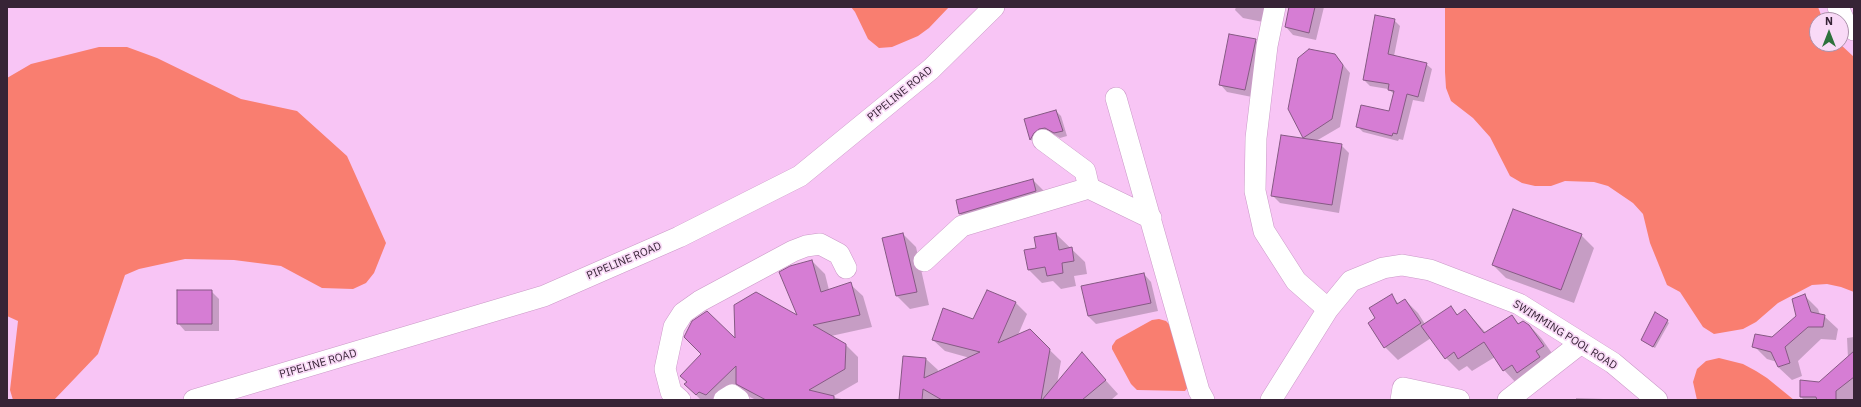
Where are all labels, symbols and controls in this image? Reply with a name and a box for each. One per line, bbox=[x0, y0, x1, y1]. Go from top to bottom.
north arrow bbox=[1809, 12, 1849, 52]
text: N bbox=[1825, 14, 1833, 28]
street label: PIPELINE ROAD bbox=[865, 64, 935, 124]
street label: PIPELINE ROAD bbox=[585, 239, 663, 283]
street label: SWIMMING POOL ROAD bbox=[1511, 298, 1619, 372]
street label: PIPELINE ROAD bbox=[278, 347, 358, 381]

